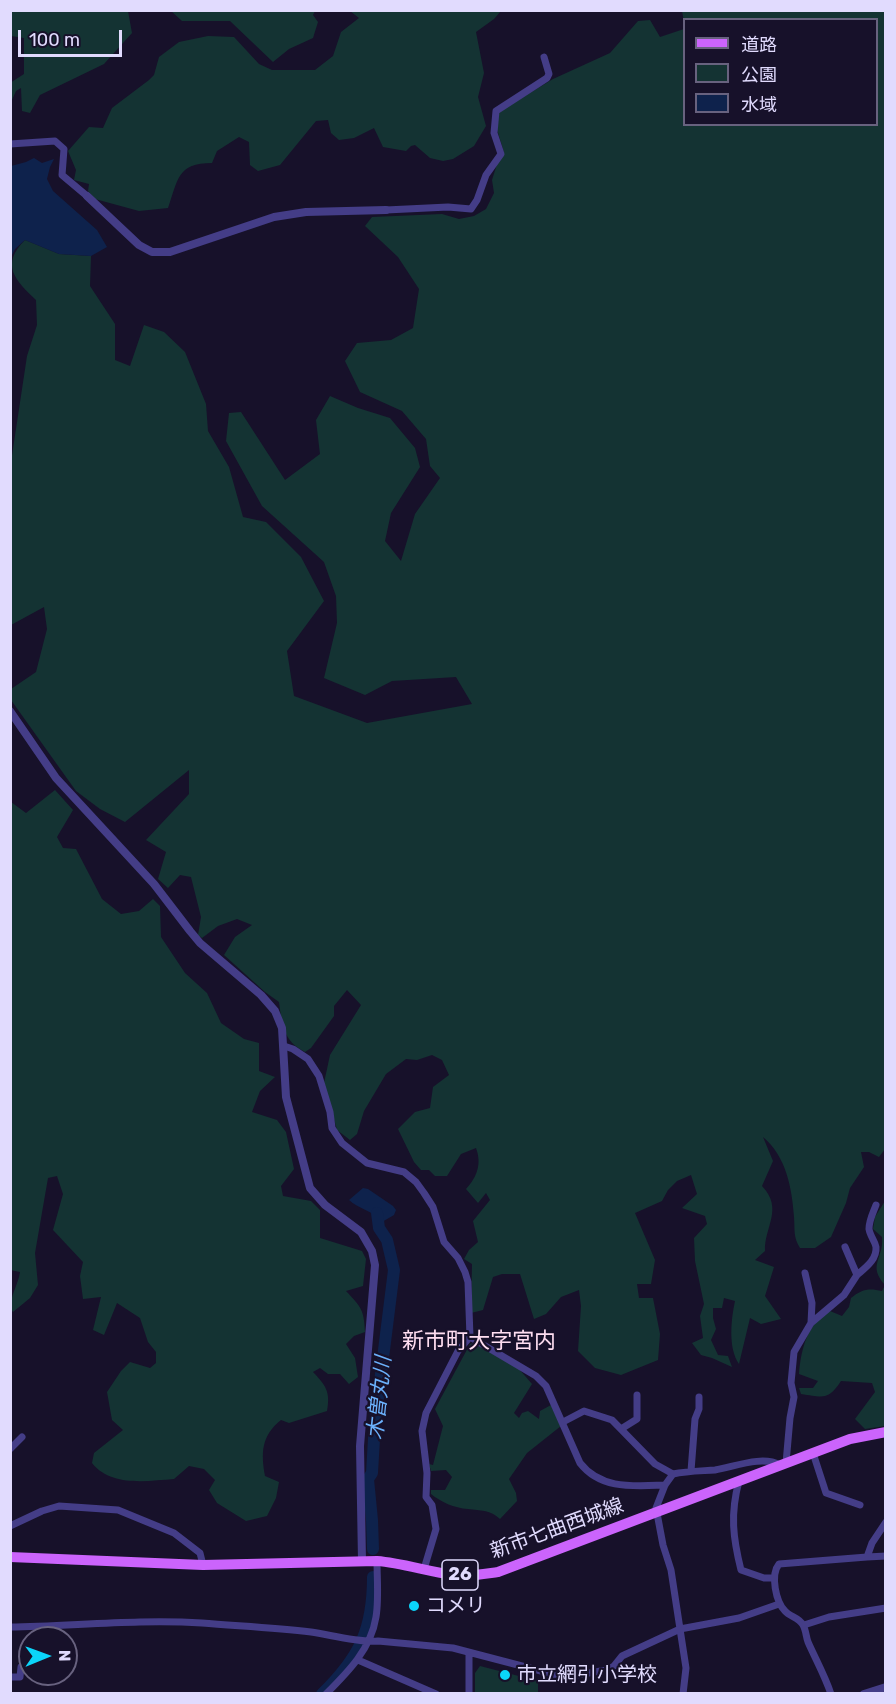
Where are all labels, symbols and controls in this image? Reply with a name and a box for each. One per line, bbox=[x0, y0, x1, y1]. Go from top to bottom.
scale bar bbox=[21, 18, 124, 56]
legend bbox=[683, 18, 878, 126]
text: 100 m bbox=[29, 29, 80, 51]
text: 道路 bbox=[741, 34, 777, 56]
text: 公園 bbox=[741, 64, 777, 86]
text: 水域 bbox=[741, 94, 777, 116]
district label: 新市町大字宮内 bbox=[402, 1329, 556, 1355]
water label: 木曽丸川 bbox=[363, 1355, 397, 1441]
street label: 新市七曲西城線 bbox=[487, 1494, 627, 1564]
road number: 26 bbox=[442, 1560, 478, 1590]
place label: コメリ bbox=[426, 1594, 486, 1618]
marker: コメリ bbox=[407, 1599, 421, 1613]
north arrow bbox=[18, 1626, 78, 1686]
text: N bbox=[55, 1650, 74, 1662]
place label: 市立網引小学校 bbox=[517, 1663, 657, 1687]
marker: 市立網引小学校 bbox=[498, 1668, 512, 1682]

